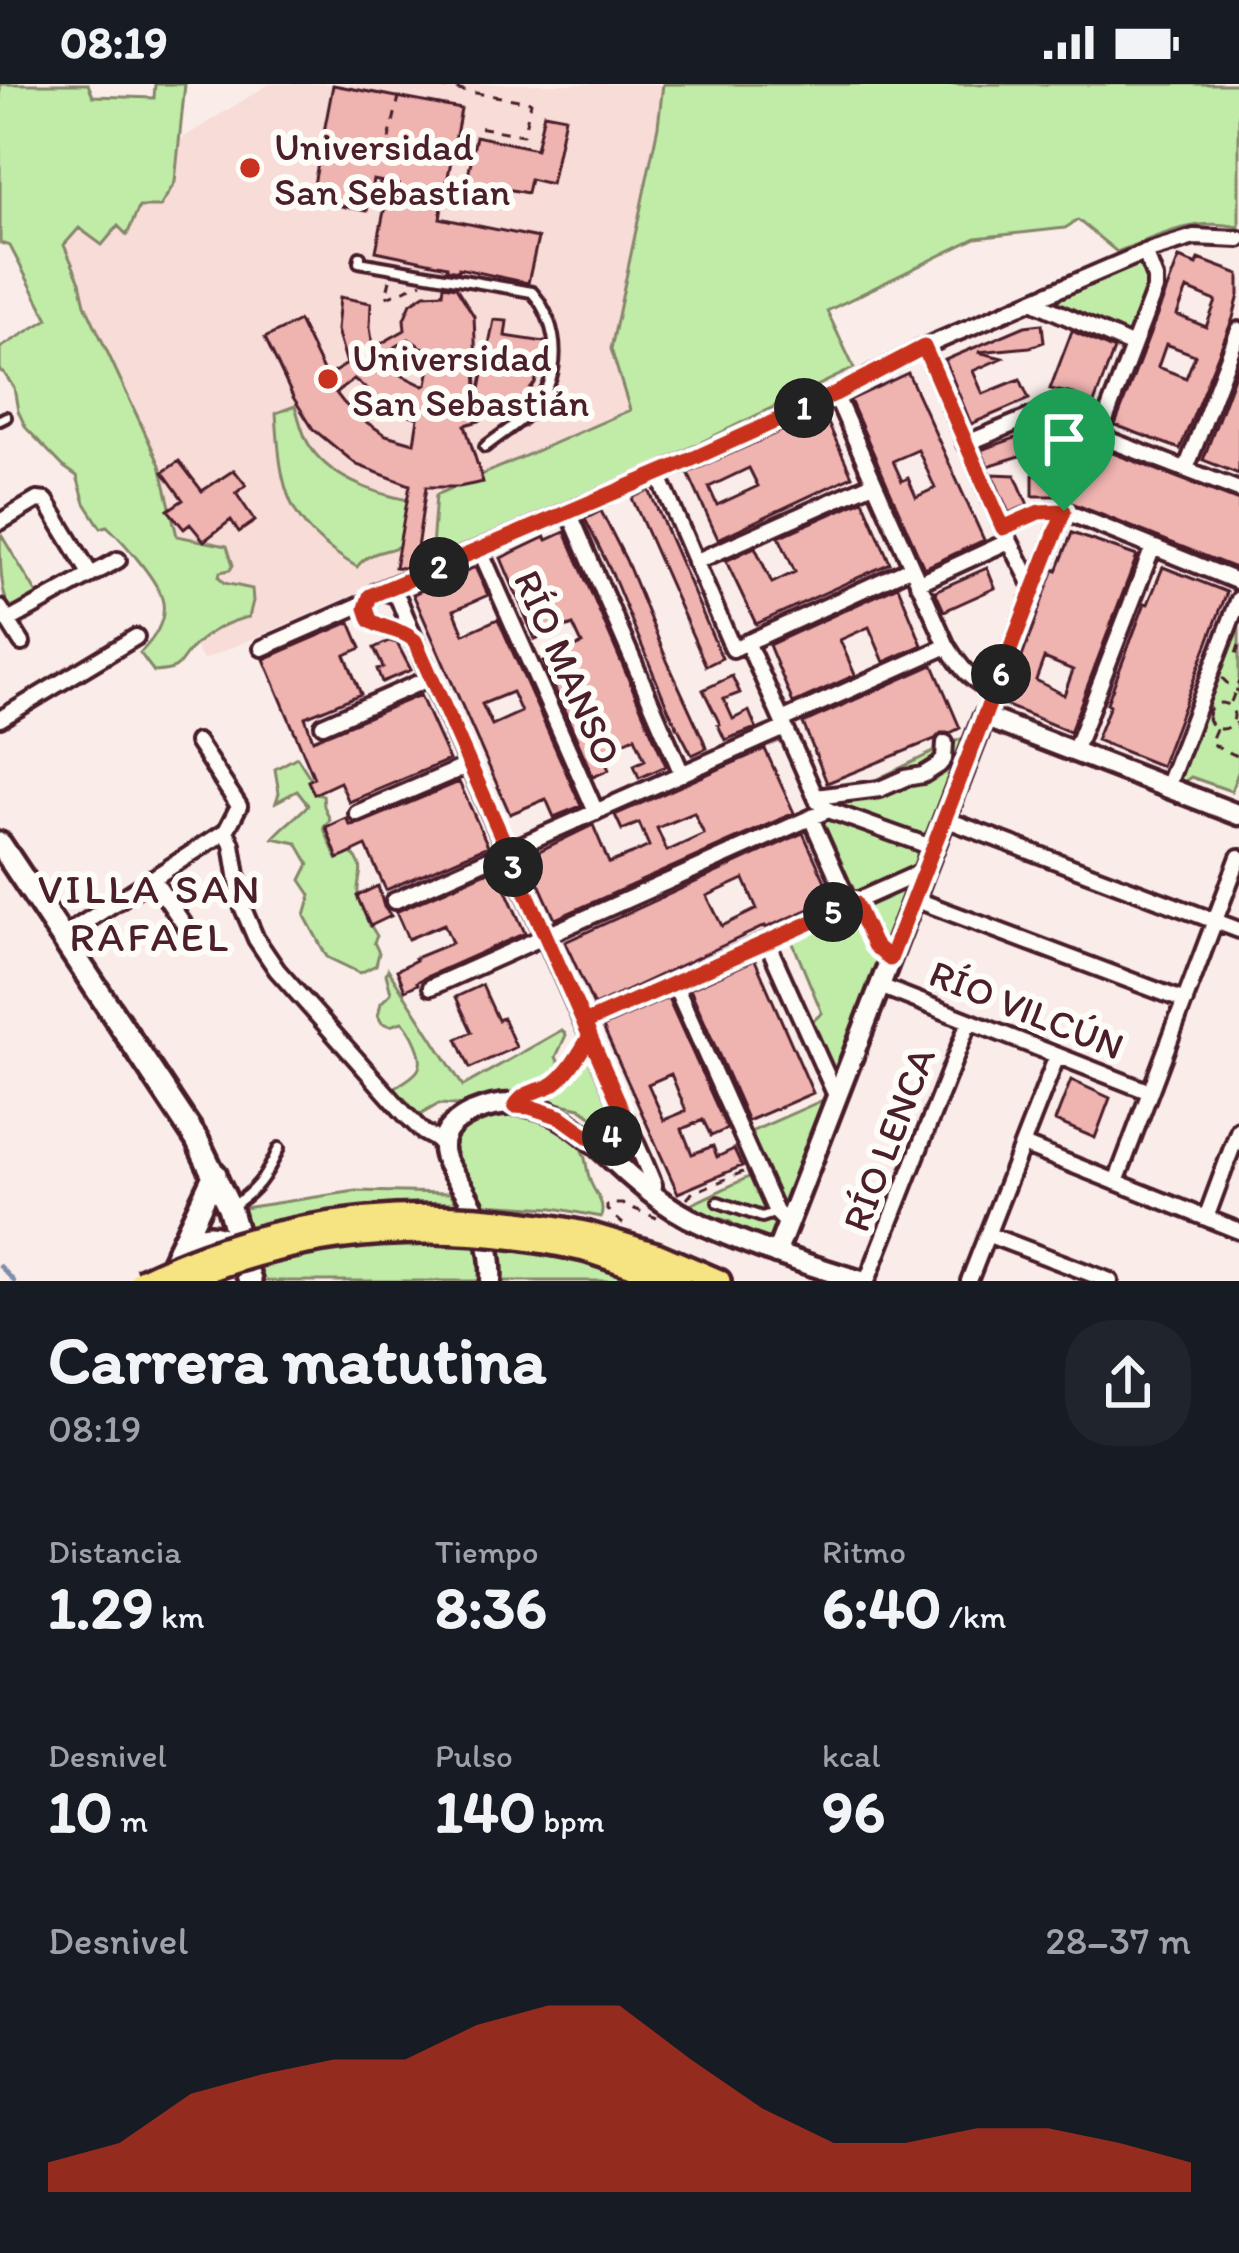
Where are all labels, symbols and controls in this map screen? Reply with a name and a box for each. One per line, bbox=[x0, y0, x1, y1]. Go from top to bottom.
text: 08:19 bbox=[60, 15, 168, 69]
place label: Universidad San Sebastian bbox=[274, 123, 510, 215]
marker: Universidad San Sebastian bbox=[237, 155, 263, 181]
place label: Universidad San Sebastián bbox=[352, 334, 590, 426]
marker: Universidad San Sebastián bbox=[315, 366, 341, 392]
pin: 1 bbox=[774, 378, 834, 438]
text: 1 bbox=[796, 388, 812, 427]
pin bbox=[1013, 388, 1115, 511]
icon: arrive bbox=[1031, 406, 1097, 472]
pin: 2 bbox=[409, 537, 469, 597]
text: 2 bbox=[430, 547, 448, 586]
street label: RÍO MANSO bbox=[504, 563, 631, 772]
pin: 6 bbox=[971, 644, 1031, 704]
text: 6 bbox=[992, 654, 1010, 693]
pin: 3 bbox=[483, 837, 543, 897]
text: 3 bbox=[504, 847, 522, 886]
district label: VILLA SAN RAFAEL bbox=[38, 863, 263, 962]
pin: 5 bbox=[803, 882, 863, 942]
text: 5 bbox=[824, 892, 842, 931]
street label: RÍO VILCÚN bbox=[923, 949, 1131, 1070]
street label: RÍO LENCA bbox=[832, 1041, 945, 1238]
pin: 4 bbox=[582, 1106, 642, 1166]
text: 4 bbox=[602, 1116, 622, 1155]
text: Carrera matutina bbox=[48, 1320, 546, 1400]
button: share bbox=[1065, 1320, 1191, 1446]
text: 08:19 bbox=[48, 1405, 141, 1452]
text: Distancia bbox=[48, 1532, 181, 1571]
text: Tiempo bbox=[435, 1532, 538, 1571]
text: Ritmo bbox=[822, 1532, 906, 1571]
text: 1.29 bbox=[48, 1571, 154, 1643]
text: 8:36 bbox=[435, 1571, 547, 1643]
text: 6:40 bbox=[822, 1571, 941, 1643]
text: km bbox=[154, 1597, 205, 1636]
text: /km bbox=[941, 1597, 1006, 1636]
text: Desnivel bbox=[48, 1736, 167, 1775]
text: Pulso bbox=[435, 1736, 513, 1775]
text: kcal bbox=[822, 1736, 881, 1775]
text: 10 bbox=[48, 1775, 113, 1847]
text: 140 bbox=[435, 1775, 536, 1847]
text: 96 bbox=[822, 1775, 885, 1847]
text: m bbox=[113, 1801, 148, 1840]
text: bpm bbox=[536, 1801, 605, 1840]
text: Desnivel bbox=[48, 1917, 188, 1964]
text: 28–37 m bbox=[1045, 1917, 1191, 1964]

